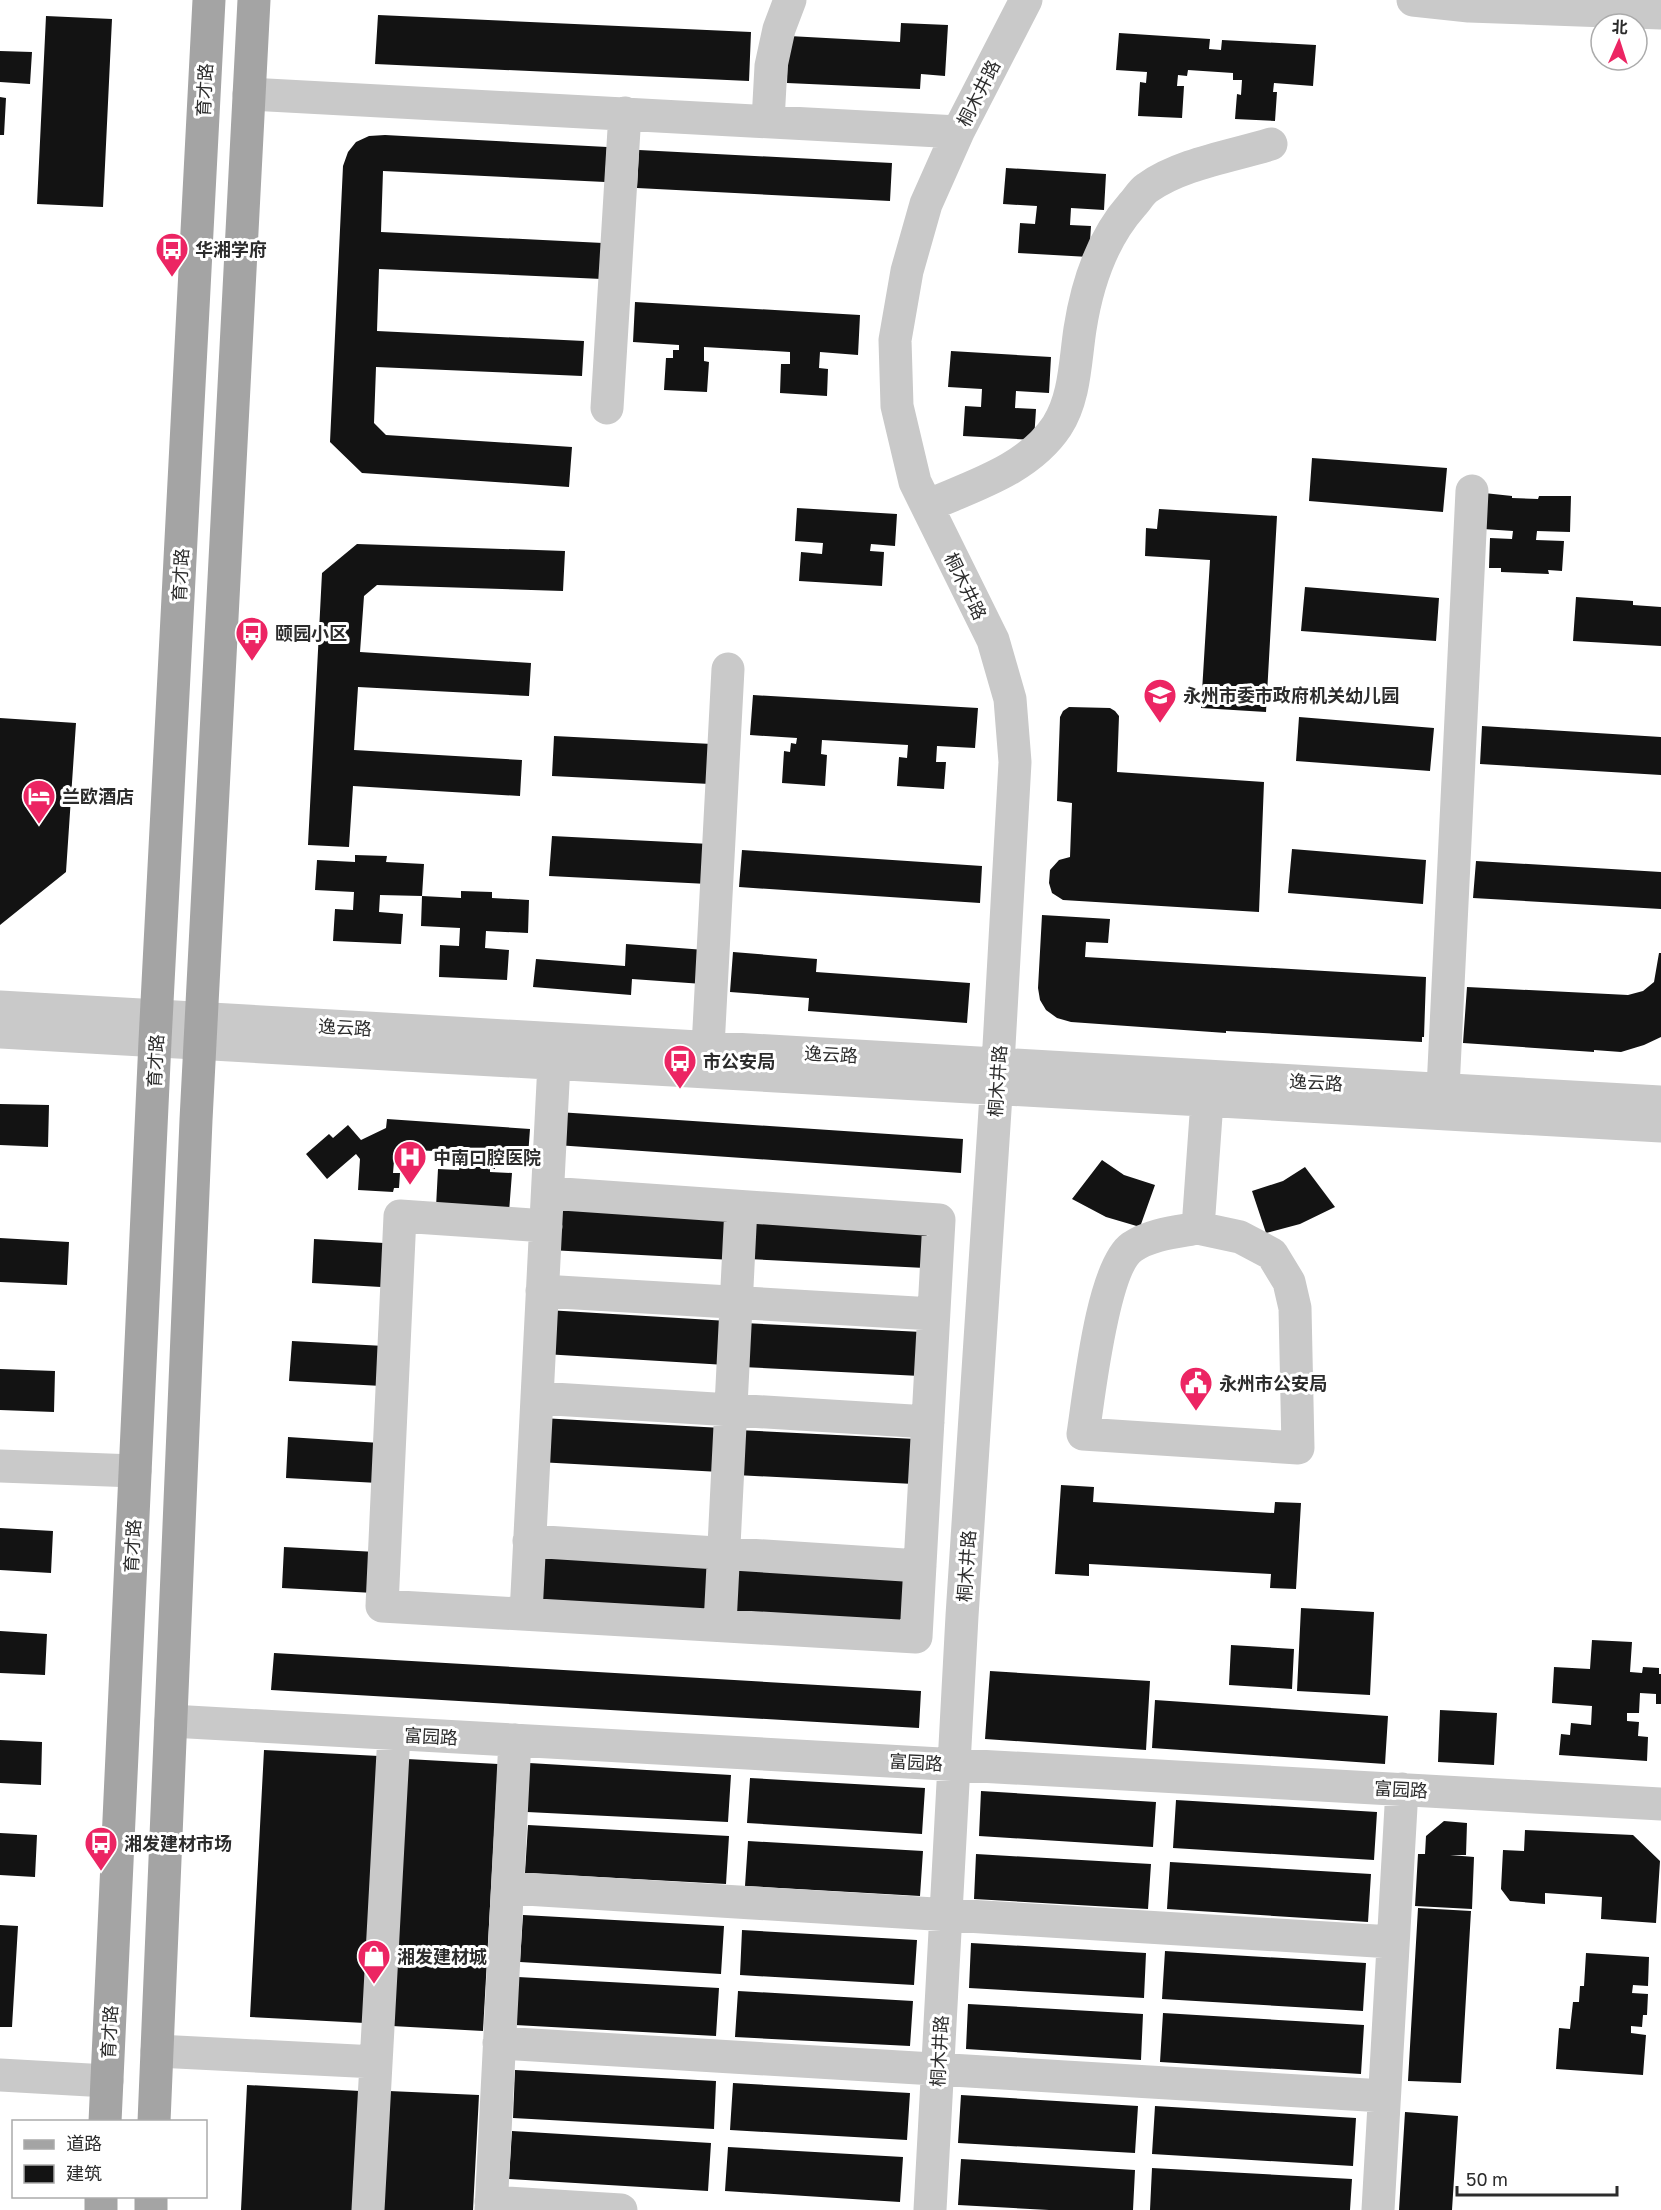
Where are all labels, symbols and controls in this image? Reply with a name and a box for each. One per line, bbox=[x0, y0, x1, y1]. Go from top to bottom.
north arrow bbox=[1589, 12, 1649, 72]
text: 北 bbox=[1611, 17, 1628, 37]
street label: 桐木井路 bbox=[952, 56, 1004, 130]
street label: 育才路 bbox=[192, 62, 216, 118]
bus stop icon: 华湘学府 bbox=[154, 231, 190, 278]
place label: 华湘学府 bbox=[195, 238, 267, 260]
street label: 育才路 bbox=[168, 547, 192, 603]
street label: 桐木井路 bbox=[940, 549, 992, 623]
bus stop icon: 颐园小区 bbox=[234, 615, 270, 662]
place label: 颐园小区 bbox=[275, 622, 347, 644]
school or university icon: 永州市委市政府机关幼儿园 bbox=[1142, 677, 1178, 724]
place label: 永州市委市政府机关幼儿园 bbox=[1183, 684, 1399, 706]
hotel icon: 兰欧酒店 bbox=[21, 778, 57, 825]
place label: 兰欧酒店 bbox=[62, 785, 134, 807]
street label: 逸云路 bbox=[317, 1015, 373, 1039]
street label: 育才路 bbox=[143, 1033, 167, 1089]
street label: 逸云路 bbox=[803, 1042, 859, 1066]
bus stop icon: 市公安局 bbox=[662, 1043, 698, 1090]
street label: 桐木井路 bbox=[984, 1044, 1010, 1118]
place label: 市公安局 bbox=[703, 1050, 775, 1072]
street label: 逸云路 bbox=[1288, 1070, 1344, 1094]
hospital icon: 中南口腔医院 bbox=[392, 1139, 428, 1186]
place label: 中南口腔医院 bbox=[433, 1146, 541, 1168]
public building icon: 永州市公安局 bbox=[1178, 1365, 1214, 1412]
place label: 永州市公安局 bbox=[1219, 1372, 1327, 1394]
street label: 育才路 bbox=[120, 1518, 144, 1574]
street label: 桐木井路 bbox=[953, 1529, 979, 1603]
street label: 富园路 bbox=[403, 1724, 459, 1748]
street label: 富园路 bbox=[888, 1750, 944, 1774]
street label: 富园路 bbox=[1373, 1777, 1429, 1801]
bus stop icon: 湘发建材市场 bbox=[83, 1825, 119, 1872]
place label: 湘发建材市场 bbox=[124, 1832, 232, 1854]
shop icon: 湘发建材城 bbox=[356, 1938, 392, 1985]
place label: 湘发建材城 bbox=[397, 1945, 487, 1967]
street label: 育才路 bbox=[97, 2004, 121, 2060]
street label: 桐木井路 bbox=[926, 2014, 952, 2088]
legend bbox=[12, 2120, 207, 2198]
text: 道路 bbox=[66, 2132, 102, 2154]
scale bar bbox=[1457, 2159, 1618, 2197]
text: 建筑 bbox=[66, 2162, 102, 2184]
text: 50 m bbox=[1466, 2168, 1508, 2190]

